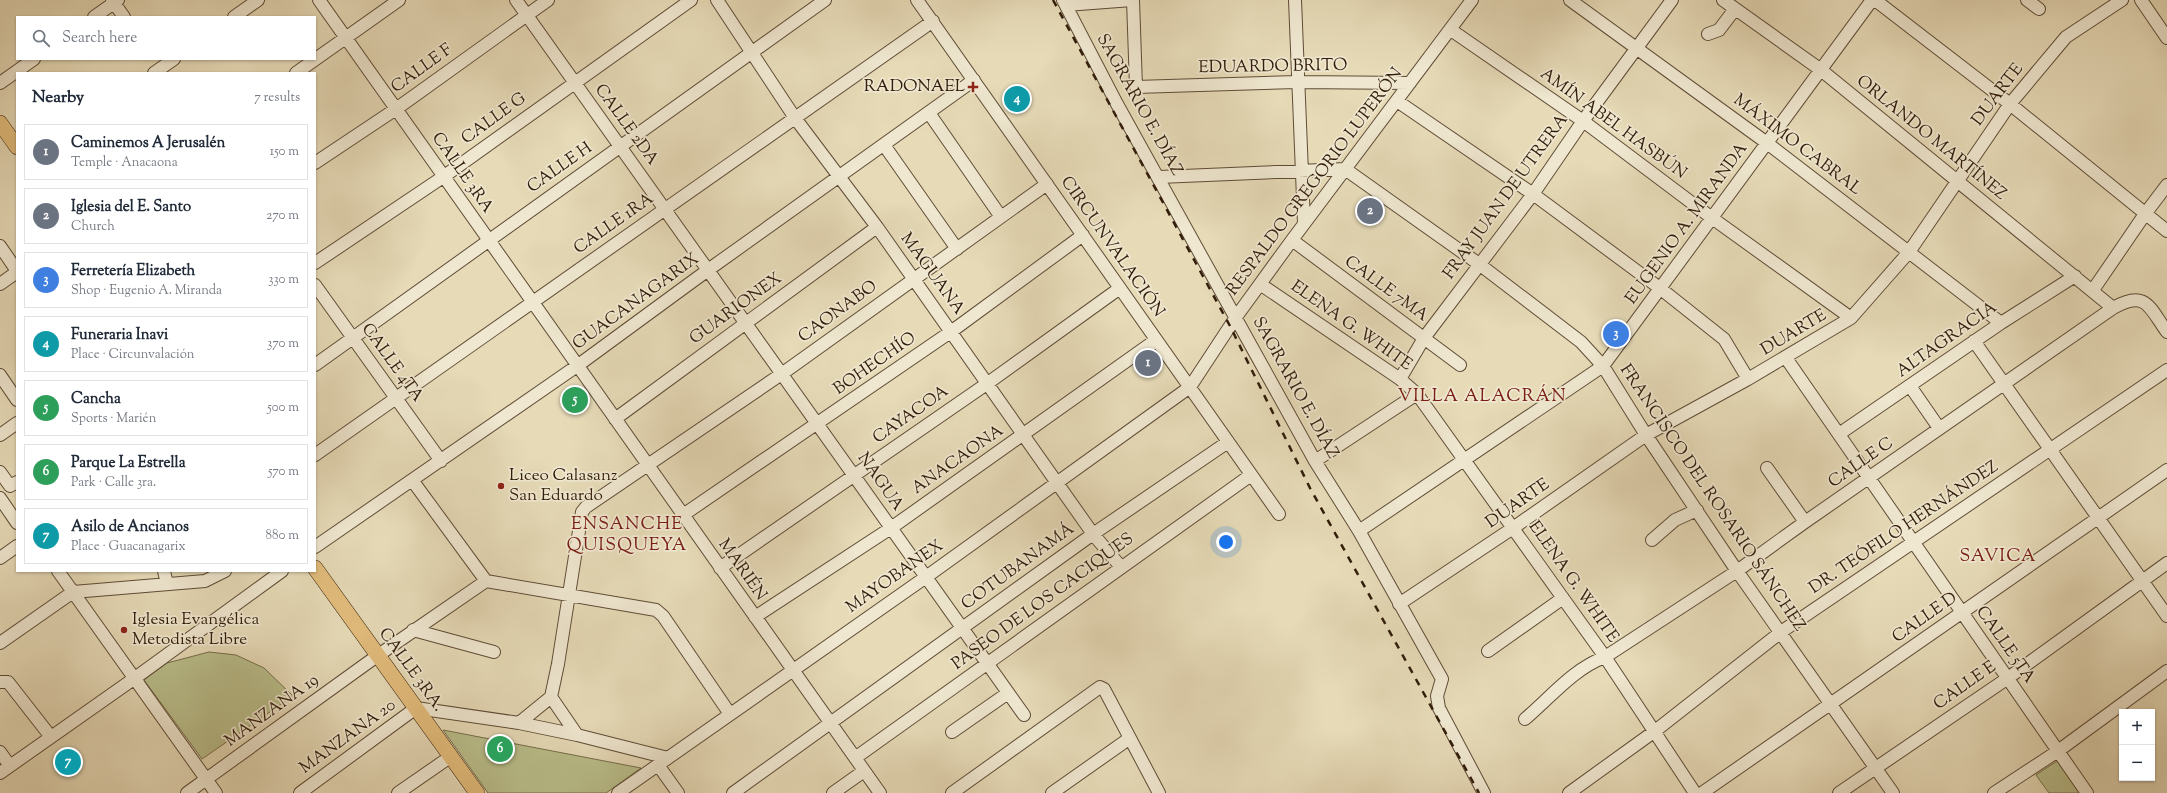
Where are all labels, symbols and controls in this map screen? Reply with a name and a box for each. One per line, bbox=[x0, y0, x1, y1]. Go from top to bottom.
search box bbox=[16, 16, 316, 60]
icon: search bbox=[30, 27, 52, 49]
text: Search here bbox=[62, 28, 137, 49]
street label: SAGRARIO E. DÍAZ bbox=[1090, 30, 1188, 181]
street label: CALLE F bbox=[386, 38, 458, 99]
street label: EDUARDO BRITO bbox=[1198, 54, 1348, 80]
street label: DUARTE bbox=[1966, 59, 2030, 131]
street label: RESPALDO GREGORIO LUPERÓN bbox=[1221, 63, 1409, 301]
street label: AMÍN ABEL HASBÚN bbox=[1535, 63, 1691, 185]
street label: ORLANDO MARTÍNEZ bbox=[1851, 70, 2012, 206]
place label: RADONAEL bbox=[864, 75, 965, 99]
street label: CALLE 2DA bbox=[588, 79, 664, 171]
marker: RADONAEL bbox=[968, 82, 978, 92]
pin: 4 bbox=[1004, 84, 1030, 114]
text: Nearby bbox=[32, 86, 84, 110]
street label: CALLE G bbox=[457, 87, 531, 151]
text: 7 results bbox=[254, 89, 300, 107]
street label: MÁXIMO CABRAL bbox=[1728, 89, 1866, 201]
street label: FRAY JUAN DE UTRERA bbox=[1438, 109, 1574, 285]
street label: CALLE 3RA bbox=[425, 128, 499, 219]
text: Caminemos A Jerusalén bbox=[71, 133, 225, 154]
street label: CALLE H bbox=[523, 136, 598, 199]
street label: EUGENIO A. MIRANDA bbox=[1620, 138, 1754, 310]
text: 1 bbox=[44, 143, 48, 161]
text: 150 m bbox=[270, 143, 299, 161]
text: Temple · Anacaona bbox=[71, 154, 178, 172]
street label: CIRCUNVALACIÓN bbox=[1054, 171, 1170, 323]
street label: CALLE 1RA bbox=[569, 187, 659, 260]
pin: 2 bbox=[1357, 196, 1383, 226]
text: Iglesia del E. Santo bbox=[71, 197, 191, 218]
text: 2 bbox=[43, 207, 49, 225]
text: 270 m bbox=[266, 207, 299, 225]
text: Church bbox=[71, 218, 115, 236]
street label: MAGUANA bbox=[894, 228, 970, 320]
street label: GUACANAGARIX bbox=[568, 248, 704, 356]
street label: CALLE 7MA bbox=[1339, 250, 1433, 328]
text: Ferretería Elizabeth bbox=[71, 261, 195, 282]
street label: GUARIONEX bbox=[685, 267, 787, 351]
text: 3 bbox=[43, 271, 49, 289]
text: 330 m bbox=[268, 271, 299, 289]
street label: CAONABO bbox=[794, 275, 882, 349]
street label: ELENA G. WHITE bbox=[1285, 275, 1417, 377]
text: Shop · Eugenio A. Miranda bbox=[71, 282, 222, 300]
street label: ALTAGRACIA bbox=[1892, 296, 2002, 384]
street label: DUARTE bbox=[1757, 304, 1831, 362]
street label: SAGRARIO E. DÍAZ bbox=[1246, 313, 1344, 464]
street label: CALLE 4TA bbox=[355, 319, 429, 408]
pin: 3 bbox=[1603, 319, 1629, 349]
text: Funeraria Inavi bbox=[71, 325, 168, 346]
street label: BOHECHÍO bbox=[829, 327, 921, 401]
text: 4 bbox=[43, 335, 49, 353]
text: 370 m bbox=[267, 335, 299, 353]
text: Place · Circunvalación bbox=[71, 346, 195, 364]
pin: 1 bbox=[1135, 348, 1161, 378]
street label: FRANCISCO DEL ROSARIO SÁNCHEZ bbox=[1613, 360, 1811, 637]
street label: CAYACOA bbox=[868, 380, 954, 450]
district label: VILLA ALACRÁN bbox=[1397, 384, 1567, 410]
pin: 5 bbox=[562, 385, 588, 415]
text: Cancha bbox=[71, 389, 121, 410]
text: 5 bbox=[44, 399, 48, 417]
text: 500 m bbox=[267, 399, 299, 417]
text: Sports · Marién bbox=[71, 410, 156, 428]
street label: ANACAONA bbox=[907, 419, 1009, 501]
street label: CALLE C bbox=[1823, 432, 1899, 494]
street label: NAGUA bbox=[851, 448, 909, 516]
text: Parque La Estrella bbox=[71, 453, 186, 474]
street label: DR. TEÓFILO HERNÁNDEZ bbox=[1805, 455, 2004, 600]
text: 6 bbox=[43, 463, 49, 481]
text: 570 m bbox=[268, 463, 299, 481]
place label: Liceo Calasanz San Eduardo bbox=[509, 464, 617, 508]
street label: DUARTE bbox=[1481, 473, 1555, 535]
text: Park · Calle 3ra. bbox=[71, 474, 156, 492]
marker: Liceo Calasanz San Eduardo bbox=[496, 481, 506, 491]
district label: ENSANCHE QUISQUEYA bbox=[567, 512, 687, 559]
street label: ELENA G. WHITE bbox=[1522, 516, 1624, 648]
text: Asilo de Ancianos bbox=[71, 517, 189, 538]
street label: COTUBANAMÁ bbox=[956, 518, 1080, 616]
text: 7 bbox=[43, 527, 49, 545]
text: 880 m bbox=[266, 527, 299, 545]
street label: PASEO DE LOS CACIQUES bbox=[947, 528, 1139, 676]
your location bbox=[1216, 532, 1236, 552]
street label: MARIÉN bbox=[712, 534, 772, 606]
street label: MAYOBANEX bbox=[842, 534, 949, 619]
text: Place · Guacanagarix bbox=[71, 538, 186, 556]
district label: SAVICA bbox=[1959, 544, 2037, 570]
street label: CALLE D bbox=[1888, 587, 1962, 649]
street label: CALLE 5TA bbox=[1969, 601, 2041, 689]
place label: Iglesia Evangélica Metodista Libre bbox=[132, 608, 259, 652]
street label: CALLE 3RA. bbox=[372, 623, 450, 717]
marker: Iglesia Evangélica Metodista Libre bbox=[119, 625, 129, 635]
street label: CALLE E bbox=[1929, 656, 2001, 716]
street label: MANZANA 19 bbox=[220, 669, 324, 753]
street label: MANZANA 20 bbox=[295, 694, 401, 780]
map controls bbox=[2119, 709, 2155, 781]
button: + bbox=[2119, 709, 2155, 745]
pin: 6 bbox=[487, 734, 513, 764]
button: − bbox=[2119, 745, 2155, 781]
pin: 7 bbox=[55, 747, 81, 777]

